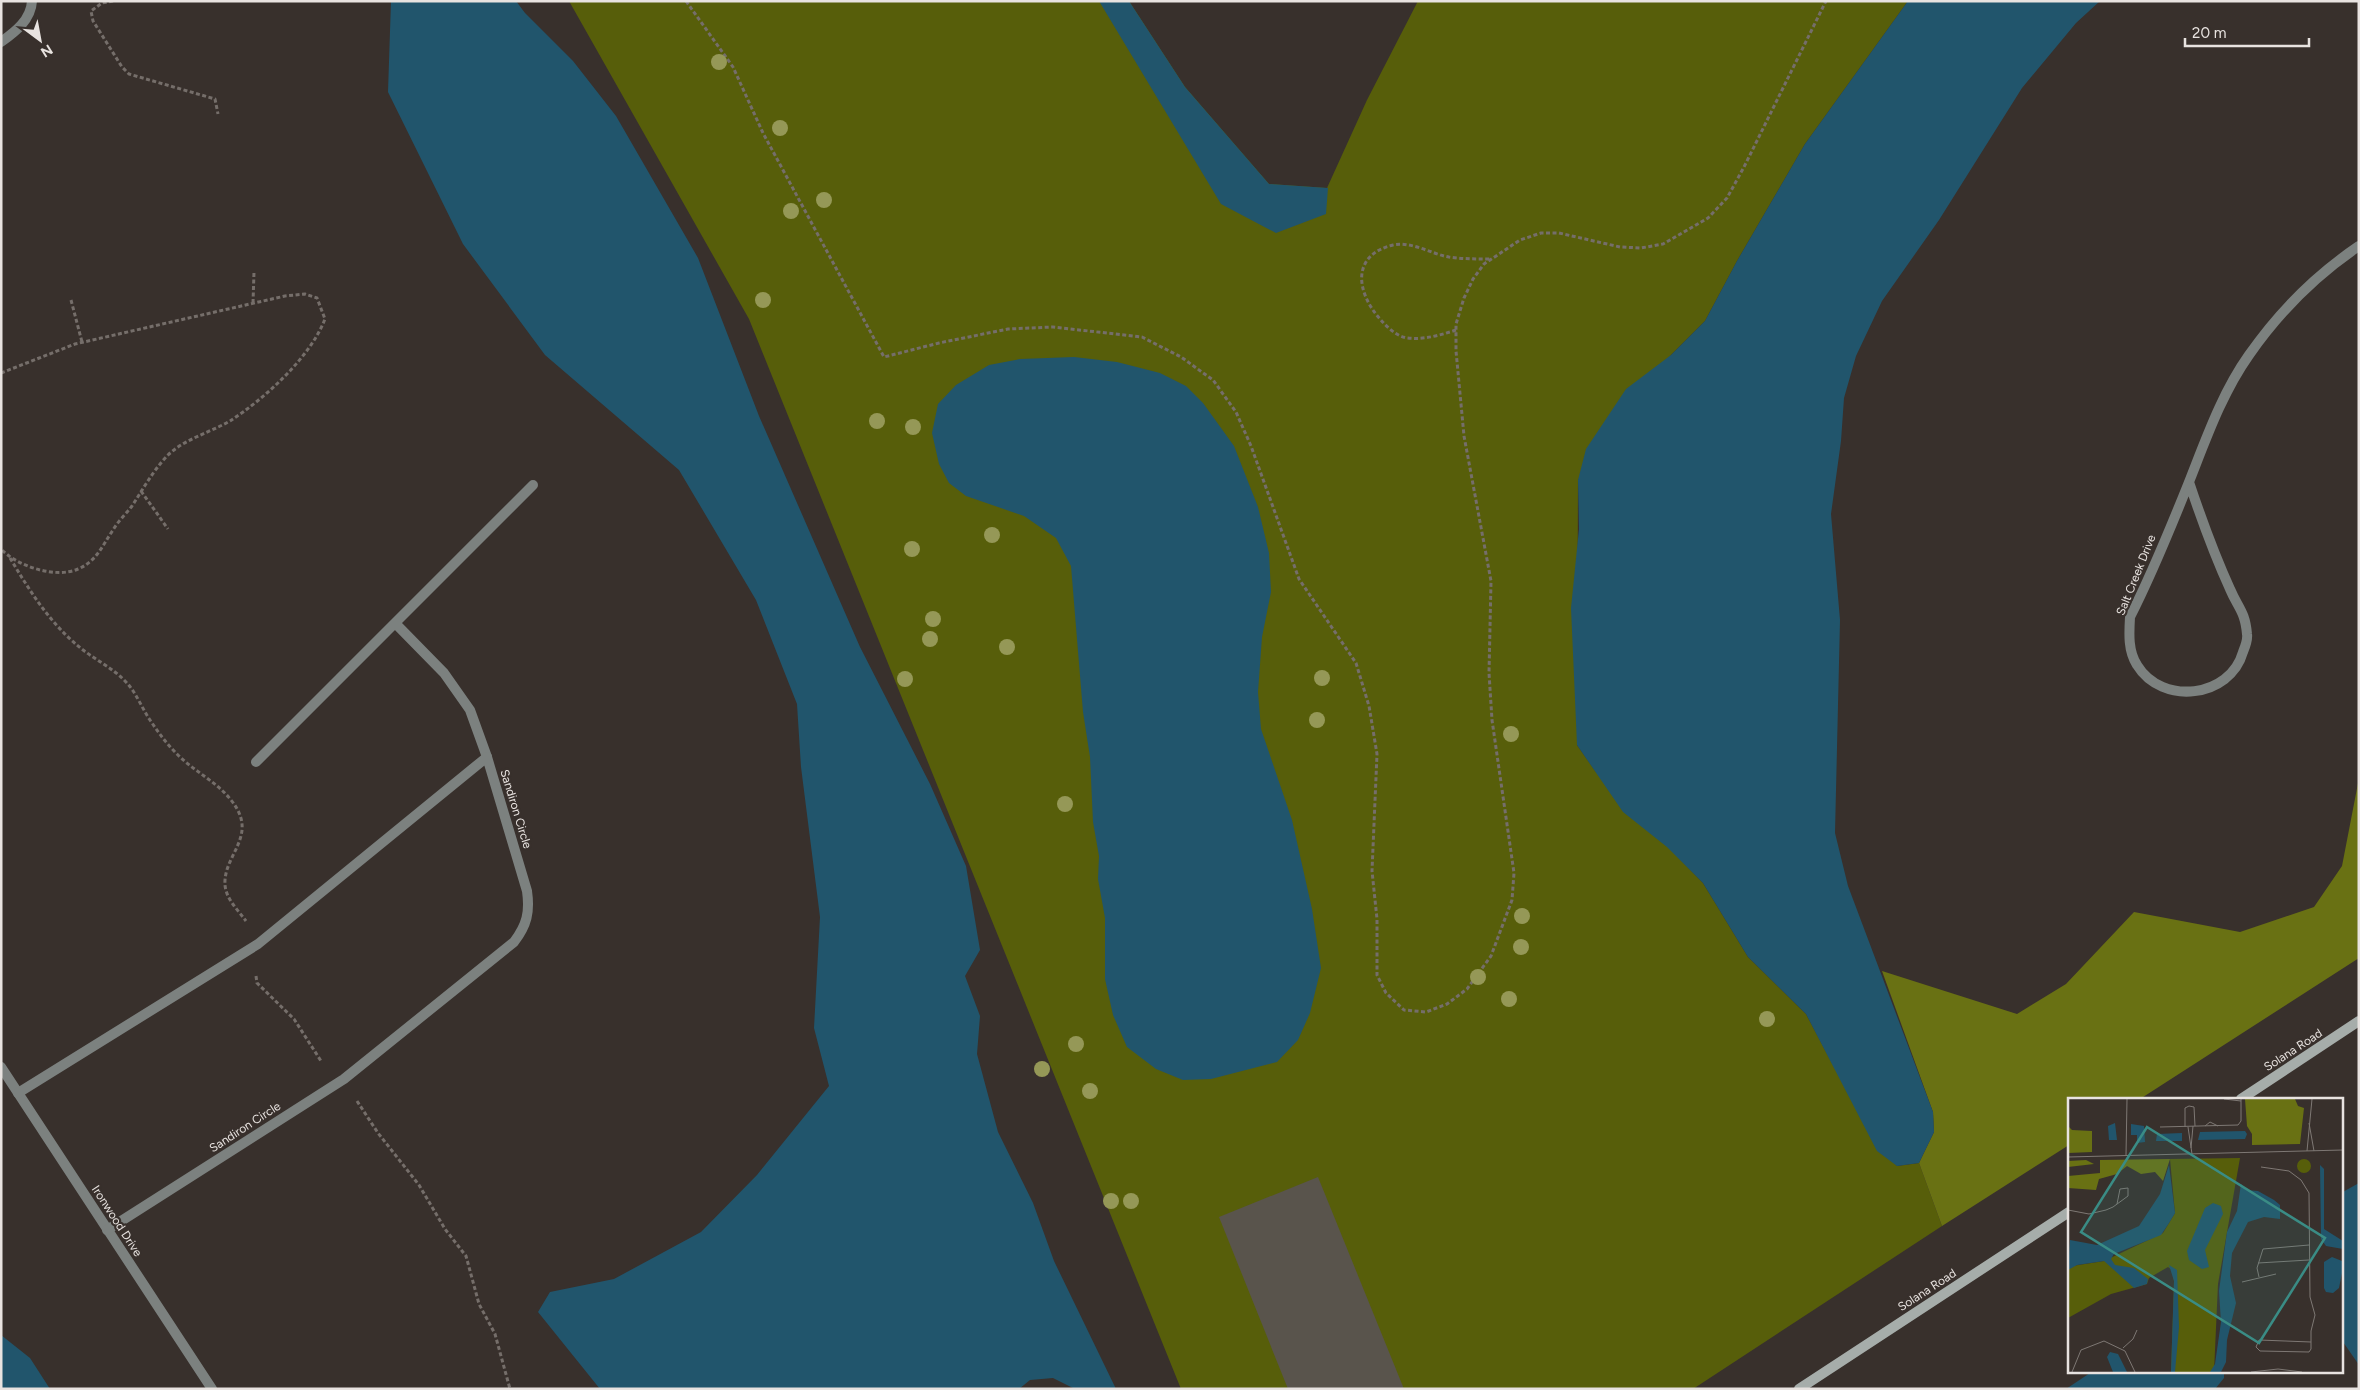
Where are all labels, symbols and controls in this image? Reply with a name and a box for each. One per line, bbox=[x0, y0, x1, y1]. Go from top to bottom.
north arrow bbox=[15, 15, 65, 65]
scale bar bbox=[2185, 15, 2309, 47]
text: 20 m bbox=[2192, 24, 2226, 42]
text: N bbox=[38, 41, 56, 61]
street label: Salt Creek Drive bbox=[2113, 532, 2159, 617]
street label: Sandiron Circle bbox=[497, 768, 535, 851]
street label: Solana Road bbox=[2261, 1026, 2325, 1074]
inset map bbox=[2068, 1098, 2342, 1372]
street label: Sandiron Circle bbox=[207, 1099, 284, 1155]
street label: Ironwood Drive bbox=[89, 1183, 145, 1259]
street label: Solana Road bbox=[1895, 1266, 1959, 1314]

